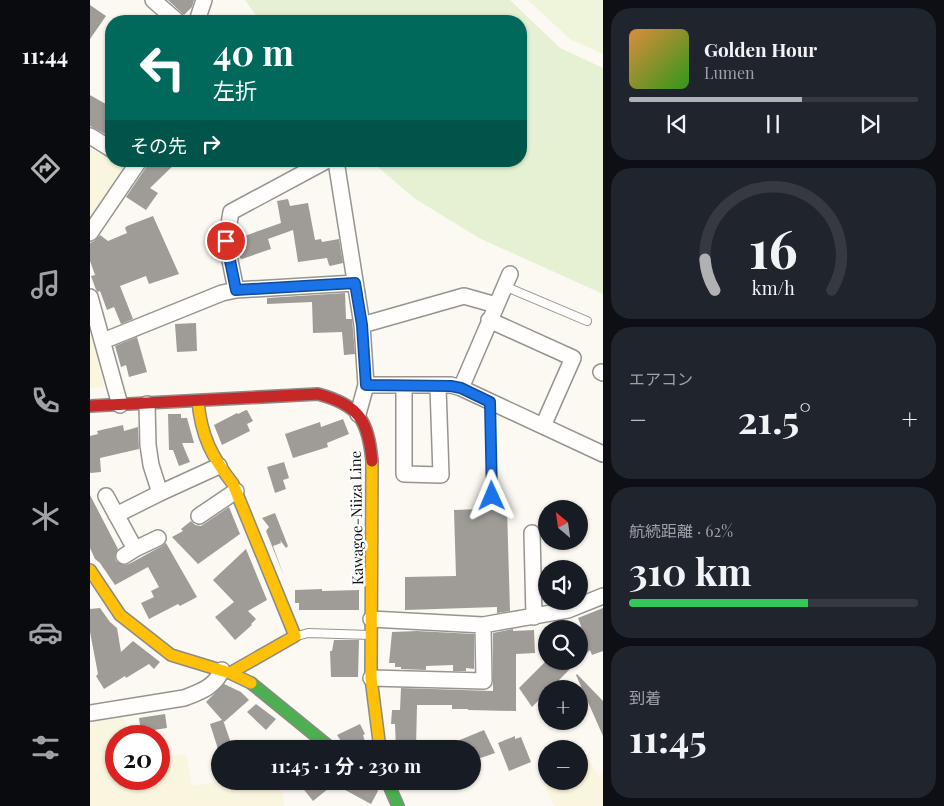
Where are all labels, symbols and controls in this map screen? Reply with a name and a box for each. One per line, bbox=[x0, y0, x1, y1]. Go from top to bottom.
text: 40 m bbox=[213, 28, 294, 75]
icon: left bbox=[130, 35, 195, 100]
text: Golden Hour bbox=[704, 36, 817, 62]
text: 11:44 bbox=[22, 40, 68, 70]
text: Lumen bbox=[704, 62, 755, 83]
text: 左折 bbox=[213, 75, 257, 105]
icon: previous bbox=[663, 110, 691, 138]
icon: pause bbox=[759, 110, 787, 138]
icon: next bbox=[856, 110, 884, 138]
icon: right bbox=[197, 130, 225, 158]
text: その先 bbox=[130, 132, 187, 158]
icon: directions bbox=[28, 151, 63, 186]
text: 16 bbox=[749, 213, 798, 282]
pin bbox=[205, 220, 247, 262]
icon: arrive bbox=[212, 227, 240, 255]
icon: music bbox=[28, 267, 63, 302]
text: km/h bbox=[752, 276, 795, 299]
text: エアコン bbox=[629, 368, 693, 389]
icon: phone bbox=[28, 383, 63, 418]
text: 21.5° bbox=[738, 393, 811, 444]
text: − bbox=[629, 400, 647, 437]
text: + bbox=[902, 400, 918, 437]
street label: Kawagoe-Niiza Line bbox=[345, 451, 367, 585]
position arrow bbox=[465, 469, 517, 521]
icon: climate bbox=[28, 499, 63, 534]
north arrow bbox=[538, 500, 588, 550]
map controls bbox=[538, 500, 588, 790]
text: 航続距離 · 62% bbox=[629, 520, 733, 541]
text: 310 km bbox=[629, 545, 752, 596]
button: sound bbox=[538, 560, 588, 610]
icon: car bbox=[28, 615, 63, 650]
button: search bbox=[538, 620, 588, 670]
button: + bbox=[538, 680, 588, 730]
text: 到着 bbox=[629, 687, 661, 708]
text: 11:45 bbox=[629, 712, 707, 763]
speed limit sign: 20 bbox=[105, 725, 170, 790]
icon: filters bbox=[28, 730, 63, 765]
button: − bbox=[538, 740, 588, 790]
text: 11:45 · 1 分 · 230 m bbox=[271, 752, 421, 778]

